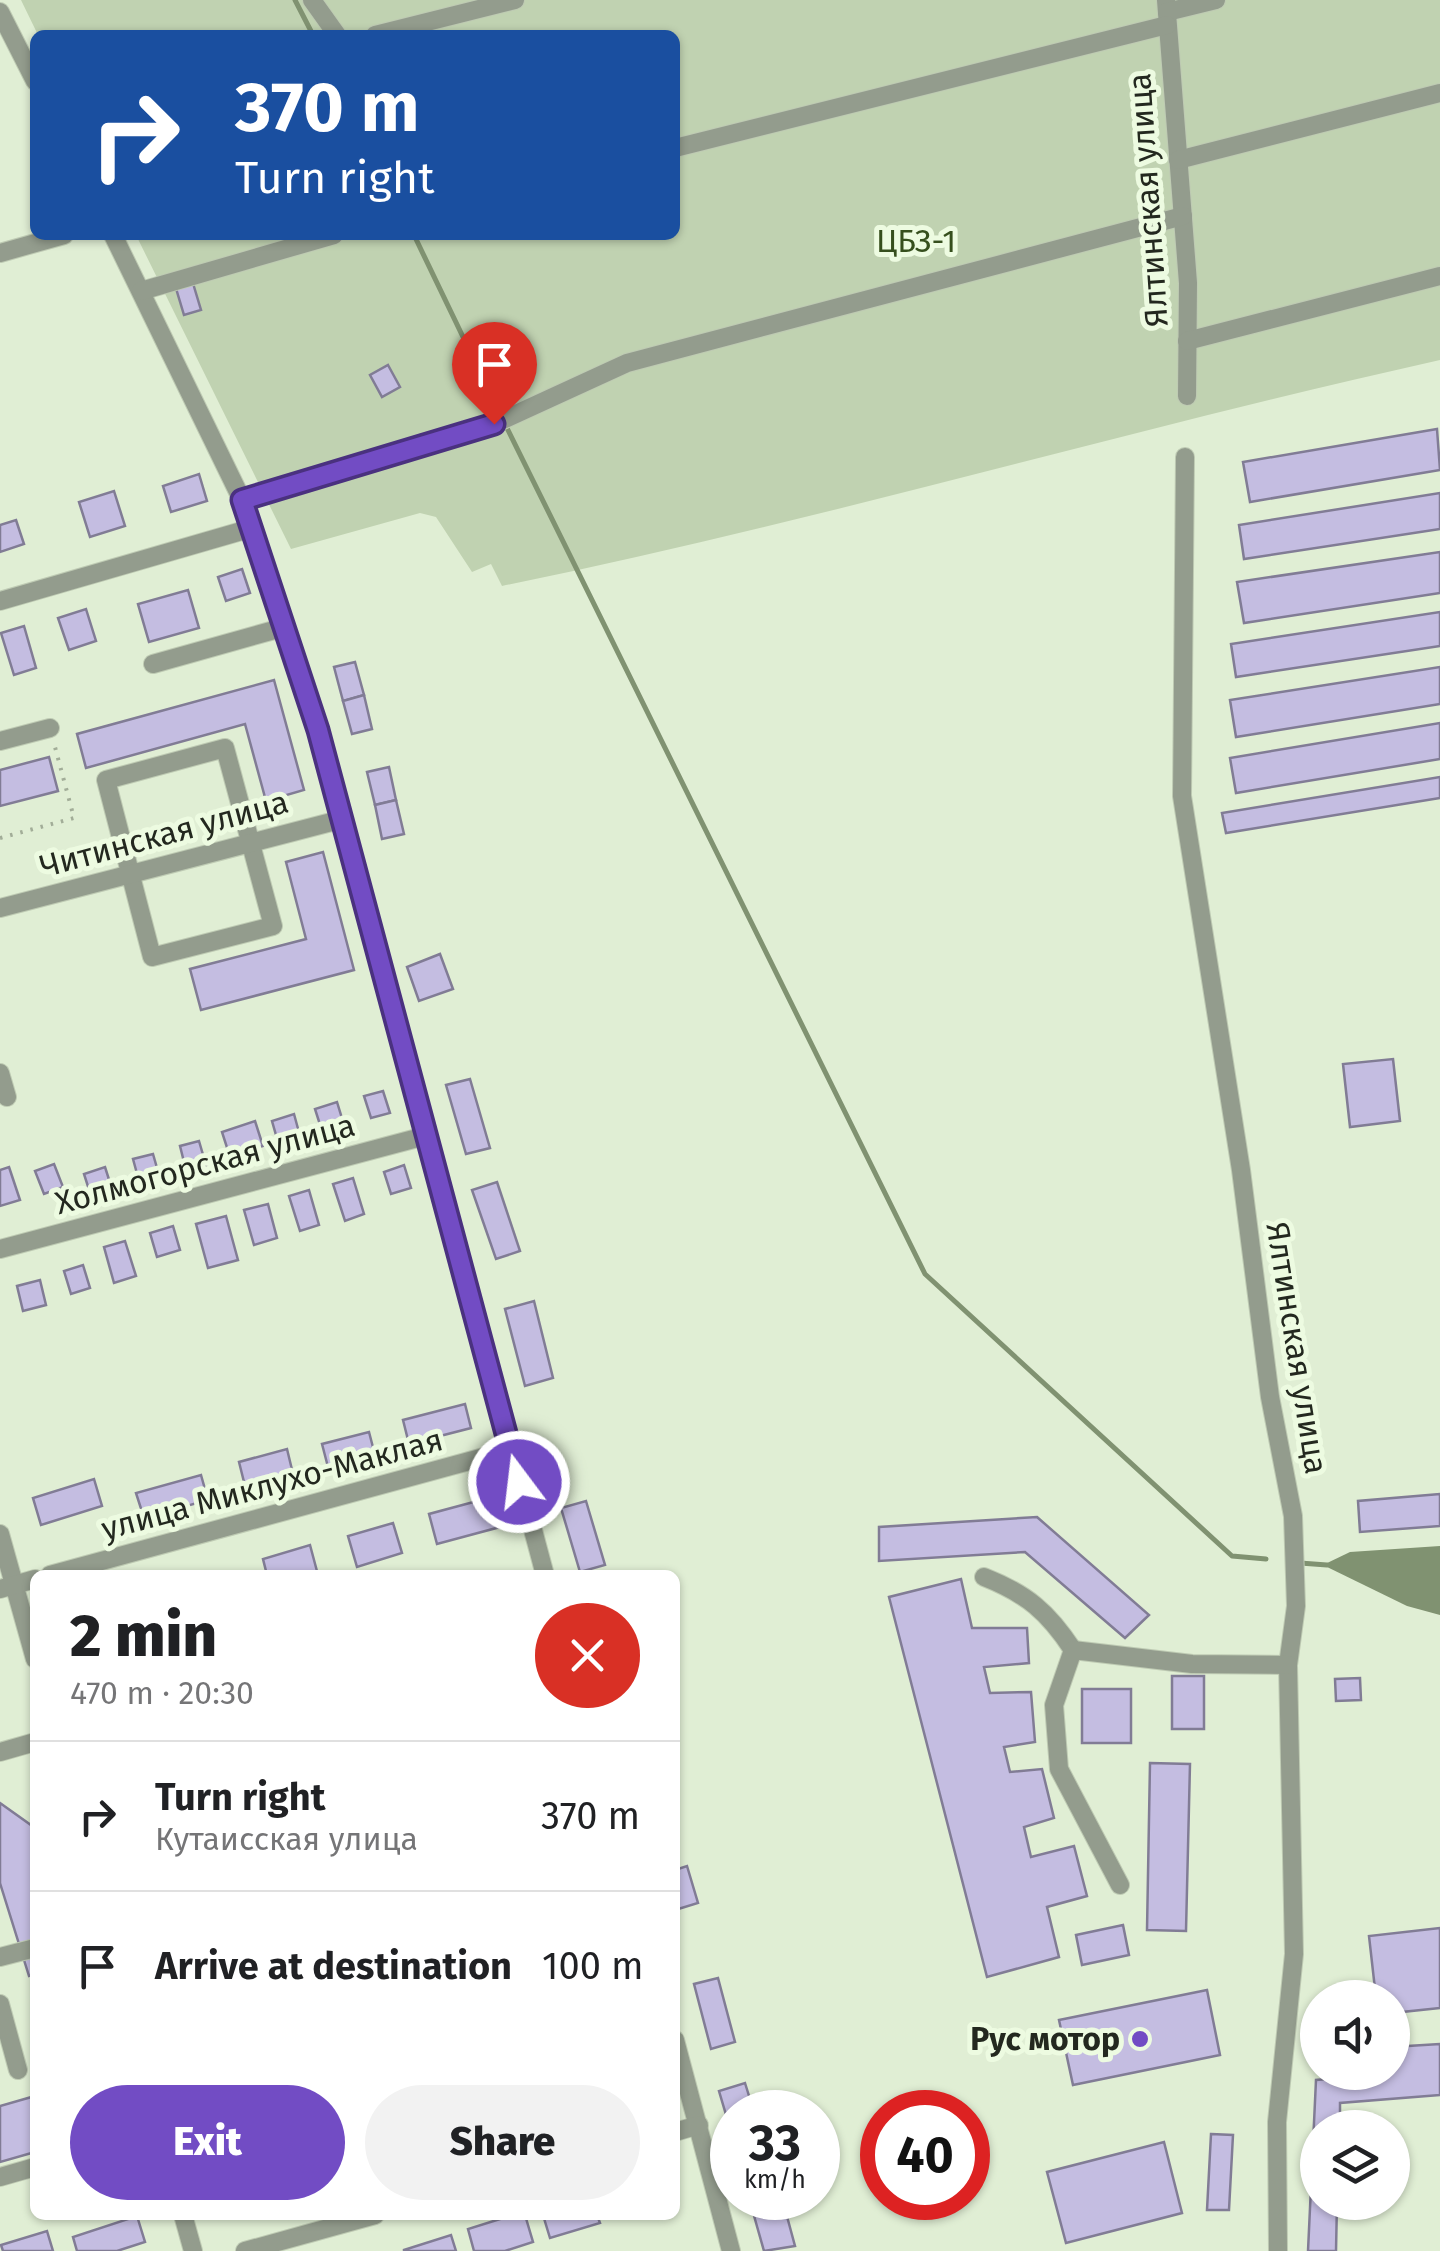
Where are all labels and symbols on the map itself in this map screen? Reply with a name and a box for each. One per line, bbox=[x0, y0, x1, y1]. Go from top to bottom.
street label: Ялтинская улица bbox=[1120, 72, 1176, 328]
park label: ЦБЗ-1 bbox=[876, 222, 956, 260]
pin bbox=[452, 322, 537, 425]
street label: Читинская улица bbox=[36, 783, 292, 885]
street label: Холмогорская улица bbox=[51, 1106, 359, 1222]
street label: Ялтинская улица bbox=[1258, 1219, 1336, 1477]
street label: улица Миклухо-Маклая bbox=[97, 1420, 447, 1548]
position arrow bbox=[467, 1430, 571, 1534]
place label: Рус мотор bbox=[970, 2020, 1120, 2058]
marker: Рус мотор bbox=[1129, 2028, 1151, 2050]
speed limit sign: 40 bbox=[860, 2090, 990, 2220]

